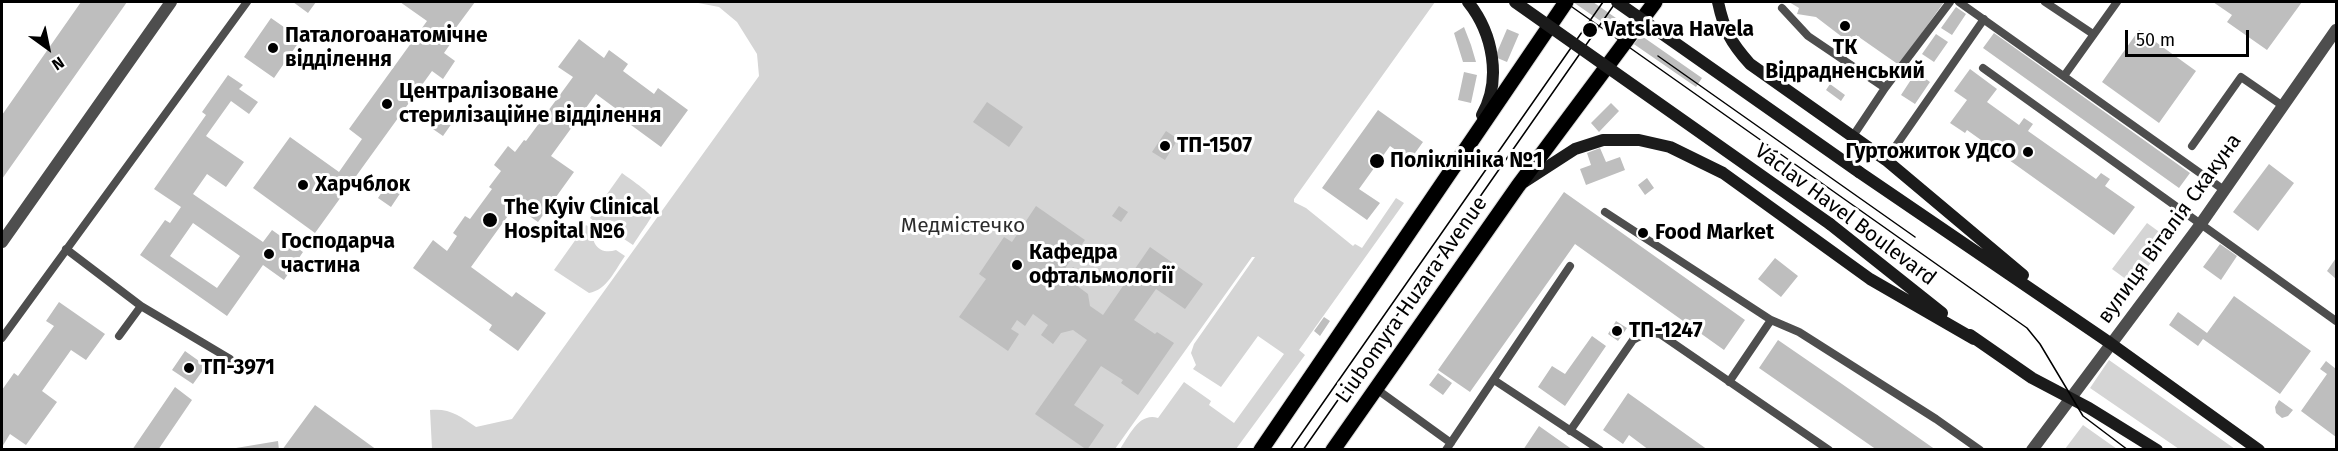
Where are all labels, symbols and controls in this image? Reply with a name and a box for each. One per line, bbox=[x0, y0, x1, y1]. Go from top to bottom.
place label: Vatslava Havela bbox=[1604, 17, 1754, 43]
north arrow bbox=[18, 18, 78, 78]
scale bar bbox=[2128, 18, 2252, 56]
marker: ТК Відрадненський bbox=[1838, 19, 1852, 33]
marker: Vatslava Havela bbox=[1581, 21, 1599, 39]
place label: Паталогоанатомічне відділення bbox=[285, 23, 488, 73]
text: 50 m bbox=[2136, 29, 2175, 51]
place label: ТК Відрадненський bbox=[1765, 35, 1925, 85]
marker: Паталогоанатомічне відділення bbox=[266, 41, 280, 55]
text: N bbox=[48, 53, 68, 74]
place label: Централізоване стерилізаційне відділення bbox=[399, 79, 661, 129]
marker: Централізоване стерилізаційне відділення bbox=[380, 97, 394, 111]
street label: вулиця Віталія Скакуна bbox=[2093, 129, 2247, 329]
place label: ТП-1507 bbox=[1177, 133, 1252, 159]
marker: ТП-1507 bbox=[1158, 139, 1172, 153]
street label: Václav Havel Boulevard bbox=[1749, 139, 1941, 291]
place label: Гуртожиток УДСО bbox=[1845, 139, 2016, 165]
marker: Гуртожиток УДСО bbox=[2021, 145, 2035, 159]
place label: Поліклініка №1 bbox=[1390, 148, 1543, 174]
marker: Поліклініка №1 bbox=[1368, 152, 1386, 170]
place label: Харчблок bbox=[315, 172, 410, 198]
marker: Харчблок bbox=[296, 178, 310, 192]
street label: Liubomyra Huzara Avenue bbox=[1331, 192, 1493, 408]
place label: The Kyiv Clinical Hospital №6 bbox=[504, 195, 659, 245]
marker: The Kyiv Clinical Hospital №6 bbox=[481, 211, 499, 229]
park label: Медмістечко bbox=[901, 213, 1025, 239]
place label: Food Market bbox=[1655, 220, 1774, 246]
marker: Food Market bbox=[1636, 226, 1650, 240]
place label: Господарча частина bbox=[281, 229, 395, 279]
place label: Кафедра офтальмології bbox=[1029, 240, 1174, 290]
marker: Господарча частина bbox=[262, 247, 276, 261]
marker: Кафедра офтальмології bbox=[1010, 258, 1024, 272]
place label: ТП-1247 bbox=[1629, 318, 1702, 344]
marker: ТП-1247 bbox=[1610, 324, 1624, 338]
place label: ТП-3971 bbox=[201, 355, 275, 381]
marker: ТП-3971 bbox=[182, 361, 196, 375]

